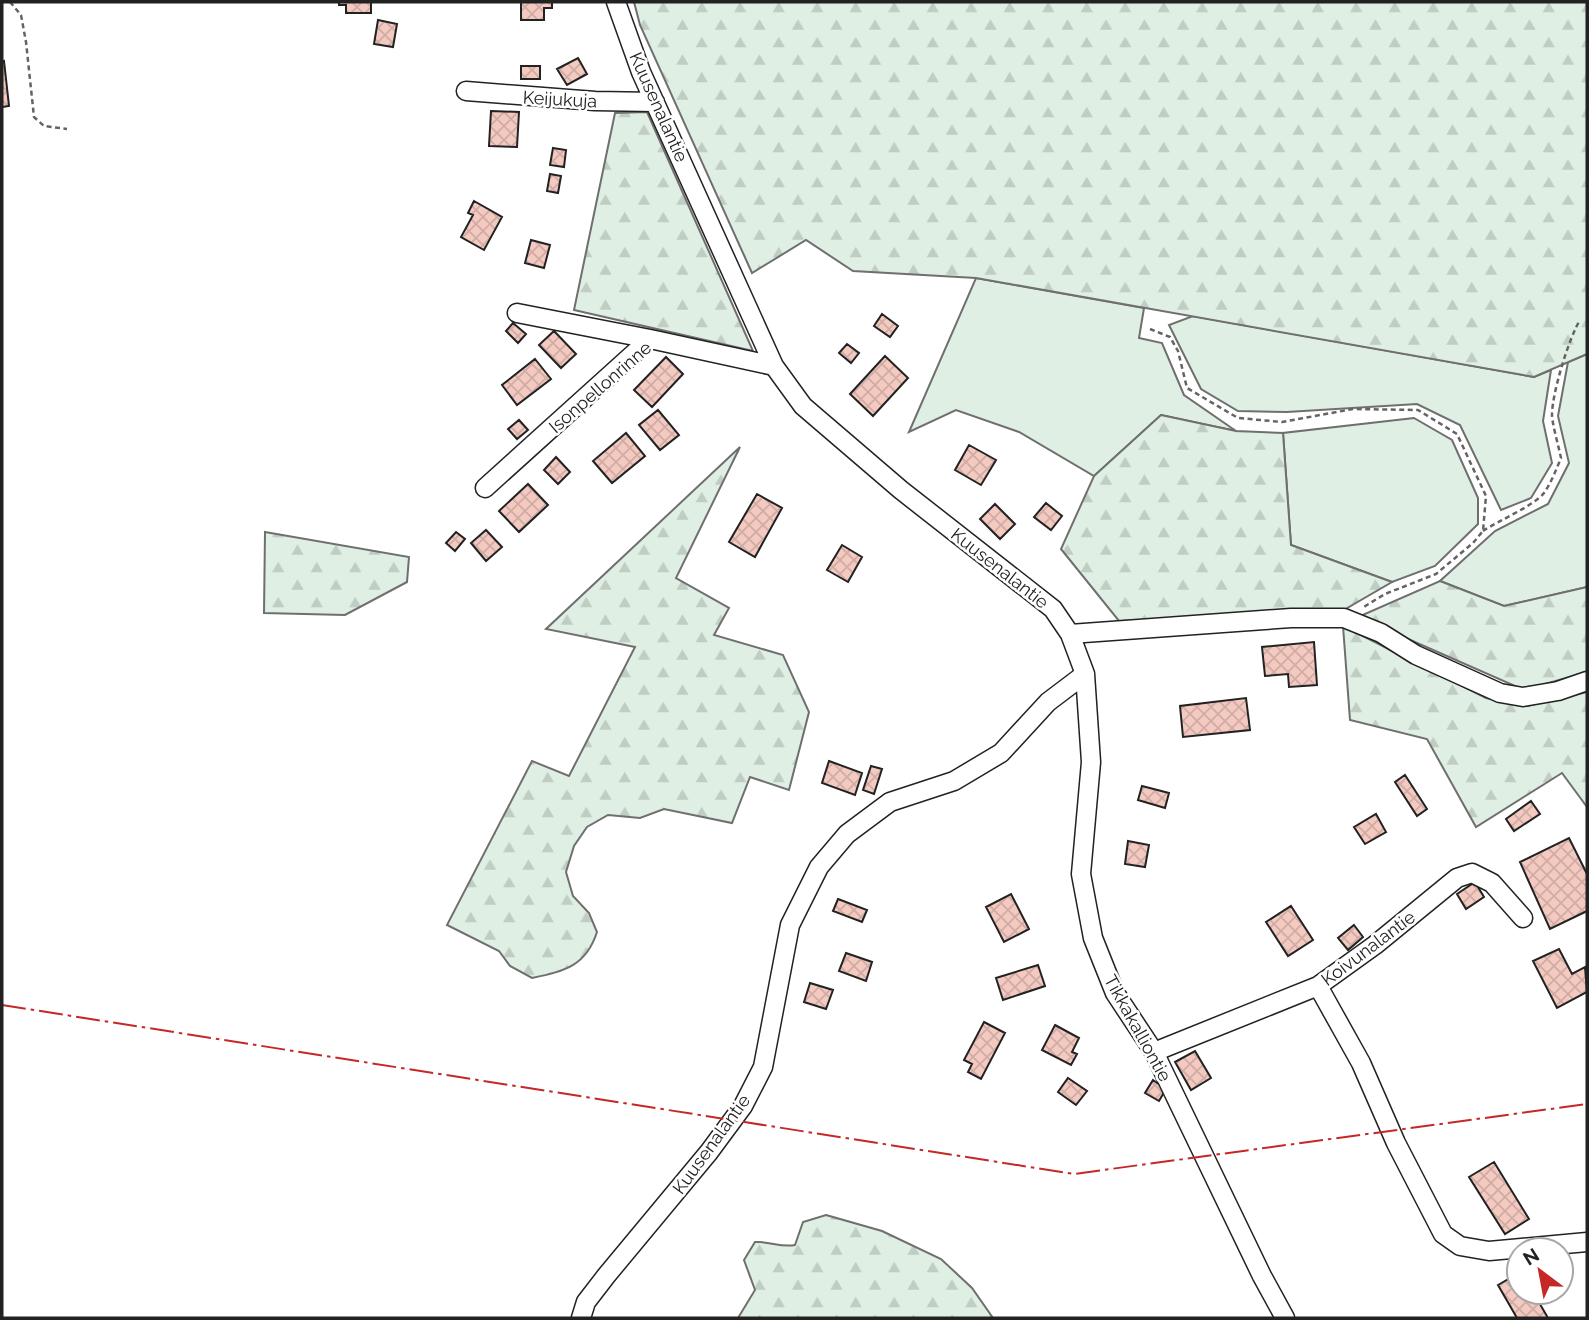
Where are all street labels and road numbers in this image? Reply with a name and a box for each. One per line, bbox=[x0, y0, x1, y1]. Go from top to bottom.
street label: Kuusenalantie bbox=[625, 49, 693, 165]
street label: Keijukuja bbox=[522, 87, 598, 111]
street label: Isonpellonrinne bbox=[545, 337, 656, 437]
street label: Kuusenalantie bbox=[947, 523, 1053, 613]
street label: Koivunalantie bbox=[1317, 906, 1419, 990]
street label: Tikkakalliontie bbox=[1100, 971, 1176, 1085]
street label: Kuusenalantie bbox=[668, 1090, 754, 1198]

